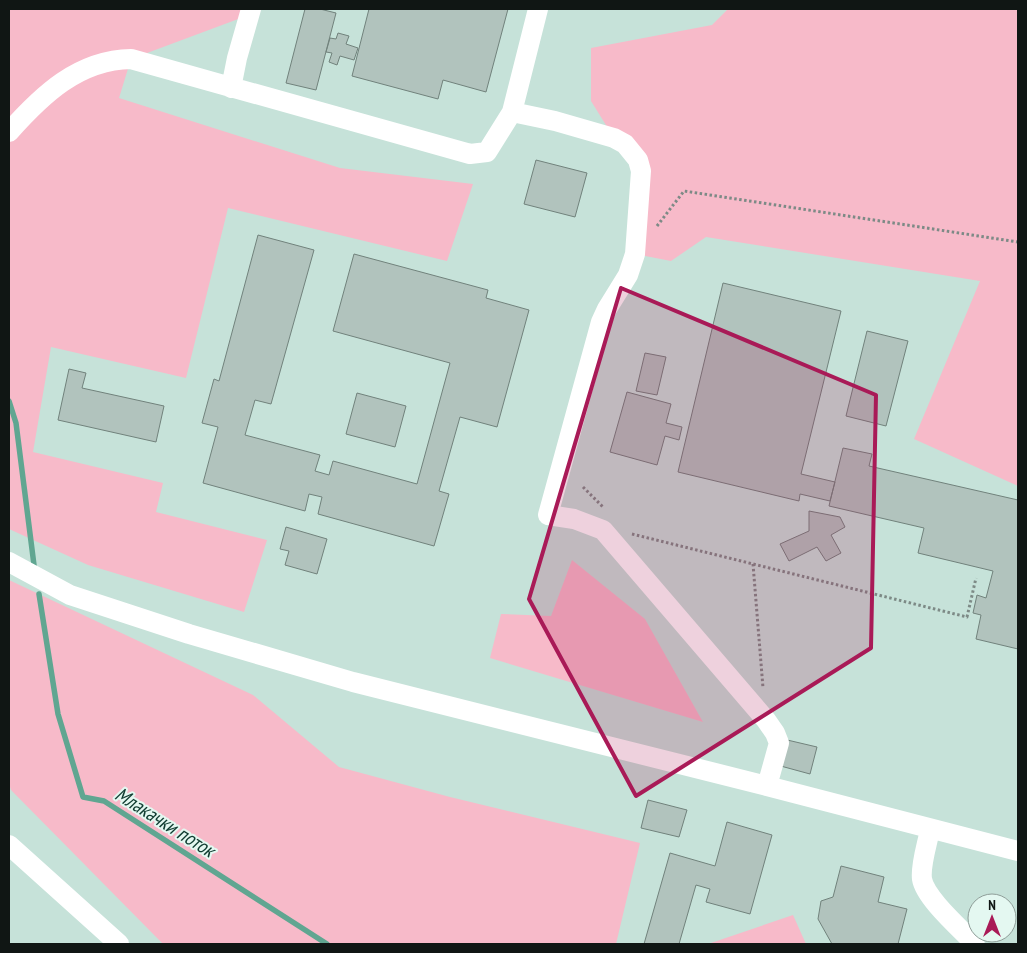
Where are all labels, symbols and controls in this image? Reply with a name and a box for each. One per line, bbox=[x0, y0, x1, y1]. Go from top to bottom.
water label: Млакачки поток bbox=[110, 781, 222, 864]
north arrow bbox=[967, 893, 1017, 943]
text: N bbox=[988, 896, 996, 914]

